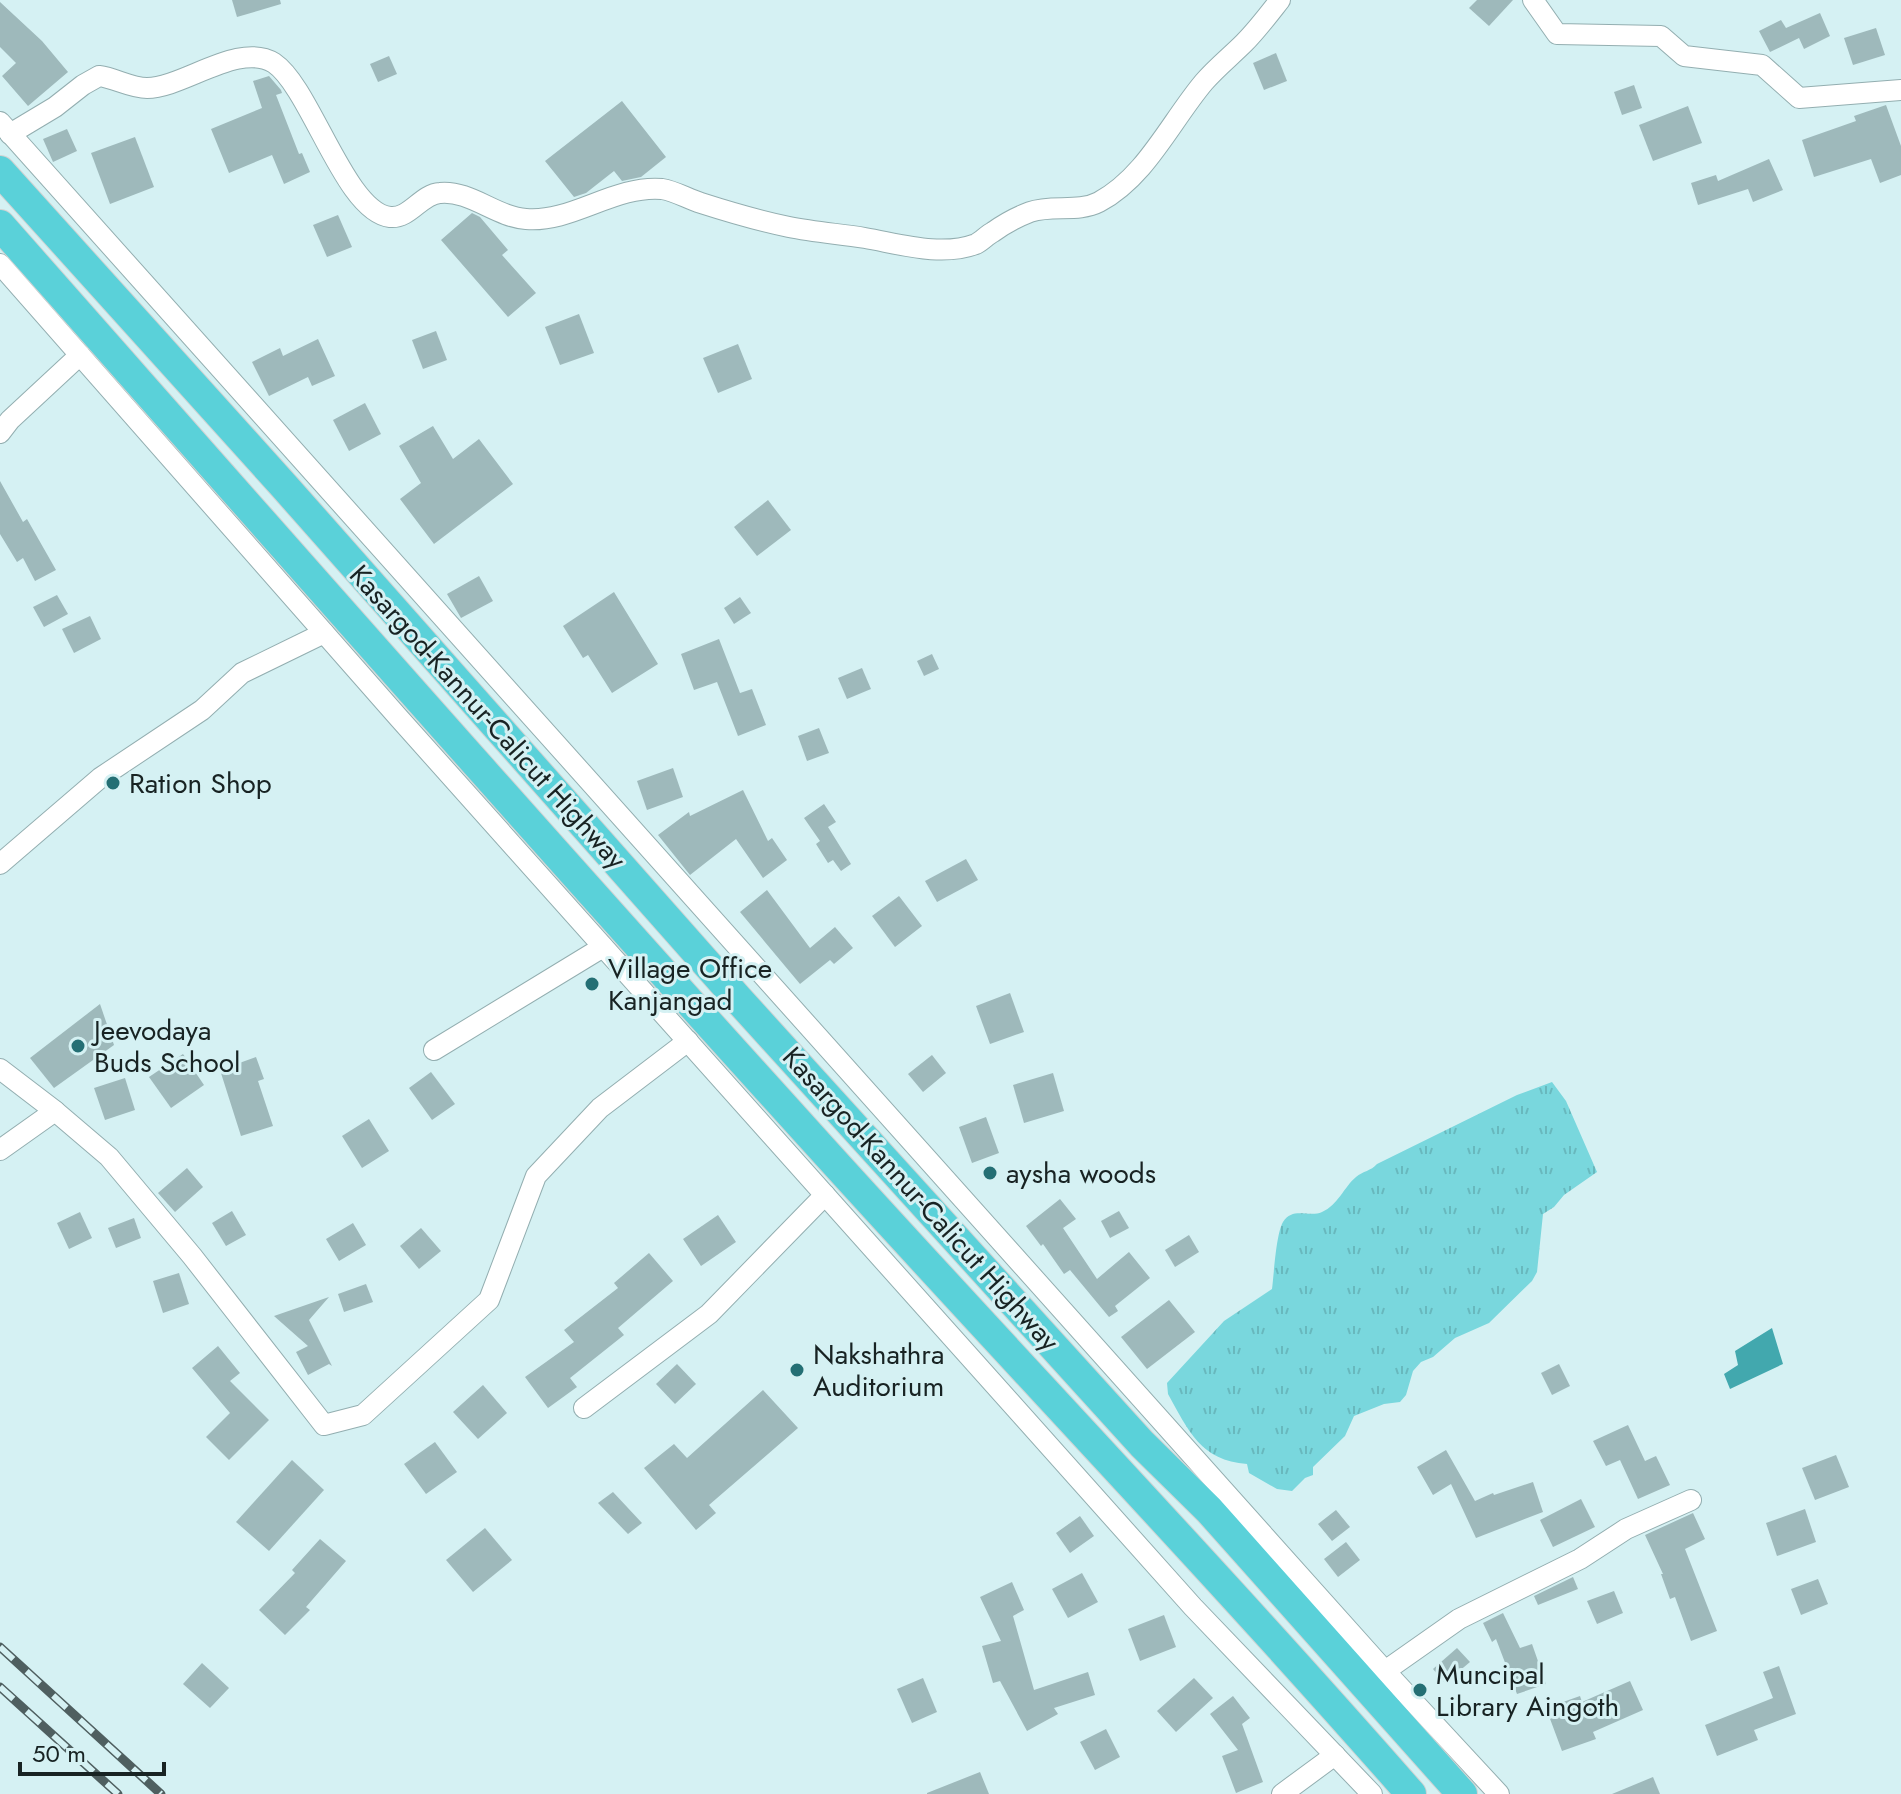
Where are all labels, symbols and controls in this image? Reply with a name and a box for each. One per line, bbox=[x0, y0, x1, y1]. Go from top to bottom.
street label: Kasargod-Kannur-Calicut Highway bbox=[340, 556, 637, 879]
place label: Ration Shop bbox=[129, 763, 272, 804]
marker: Ration Shop bbox=[104, 774, 122, 792]
place label: Village Office Kanjangad bbox=[608, 948, 772, 1021]
marker: Village Office Kanjangad bbox=[583, 975, 601, 993]
place label: Jeevodaya Buds School bbox=[90, 1010, 240, 1083]
marker: Jeevodaya Buds School bbox=[69, 1037, 87, 1055]
street label: Kasargod-Kannur-Calicut Highway bbox=[773, 1038, 1070, 1361]
place label: aysha woods bbox=[1006, 1153, 1156, 1194]
marker: aysha woods bbox=[981, 1164, 999, 1182]
place label: Nakshathra Auditorium bbox=[813, 1334, 944, 1407]
marker: Nakshathra Auditorium bbox=[788, 1361, 806, 1379]
place label: Muncipal Library Aingoth bbox=[1436, 1654, 1619, 1727]
marker: Muncipal Library Aingoth bbox=[1411, 1681, 1429, 1699]
scale bar bbox=[20, 1726, 164, 1776]
text: 50 m bbox=[32, 1736, 86, 1771]

